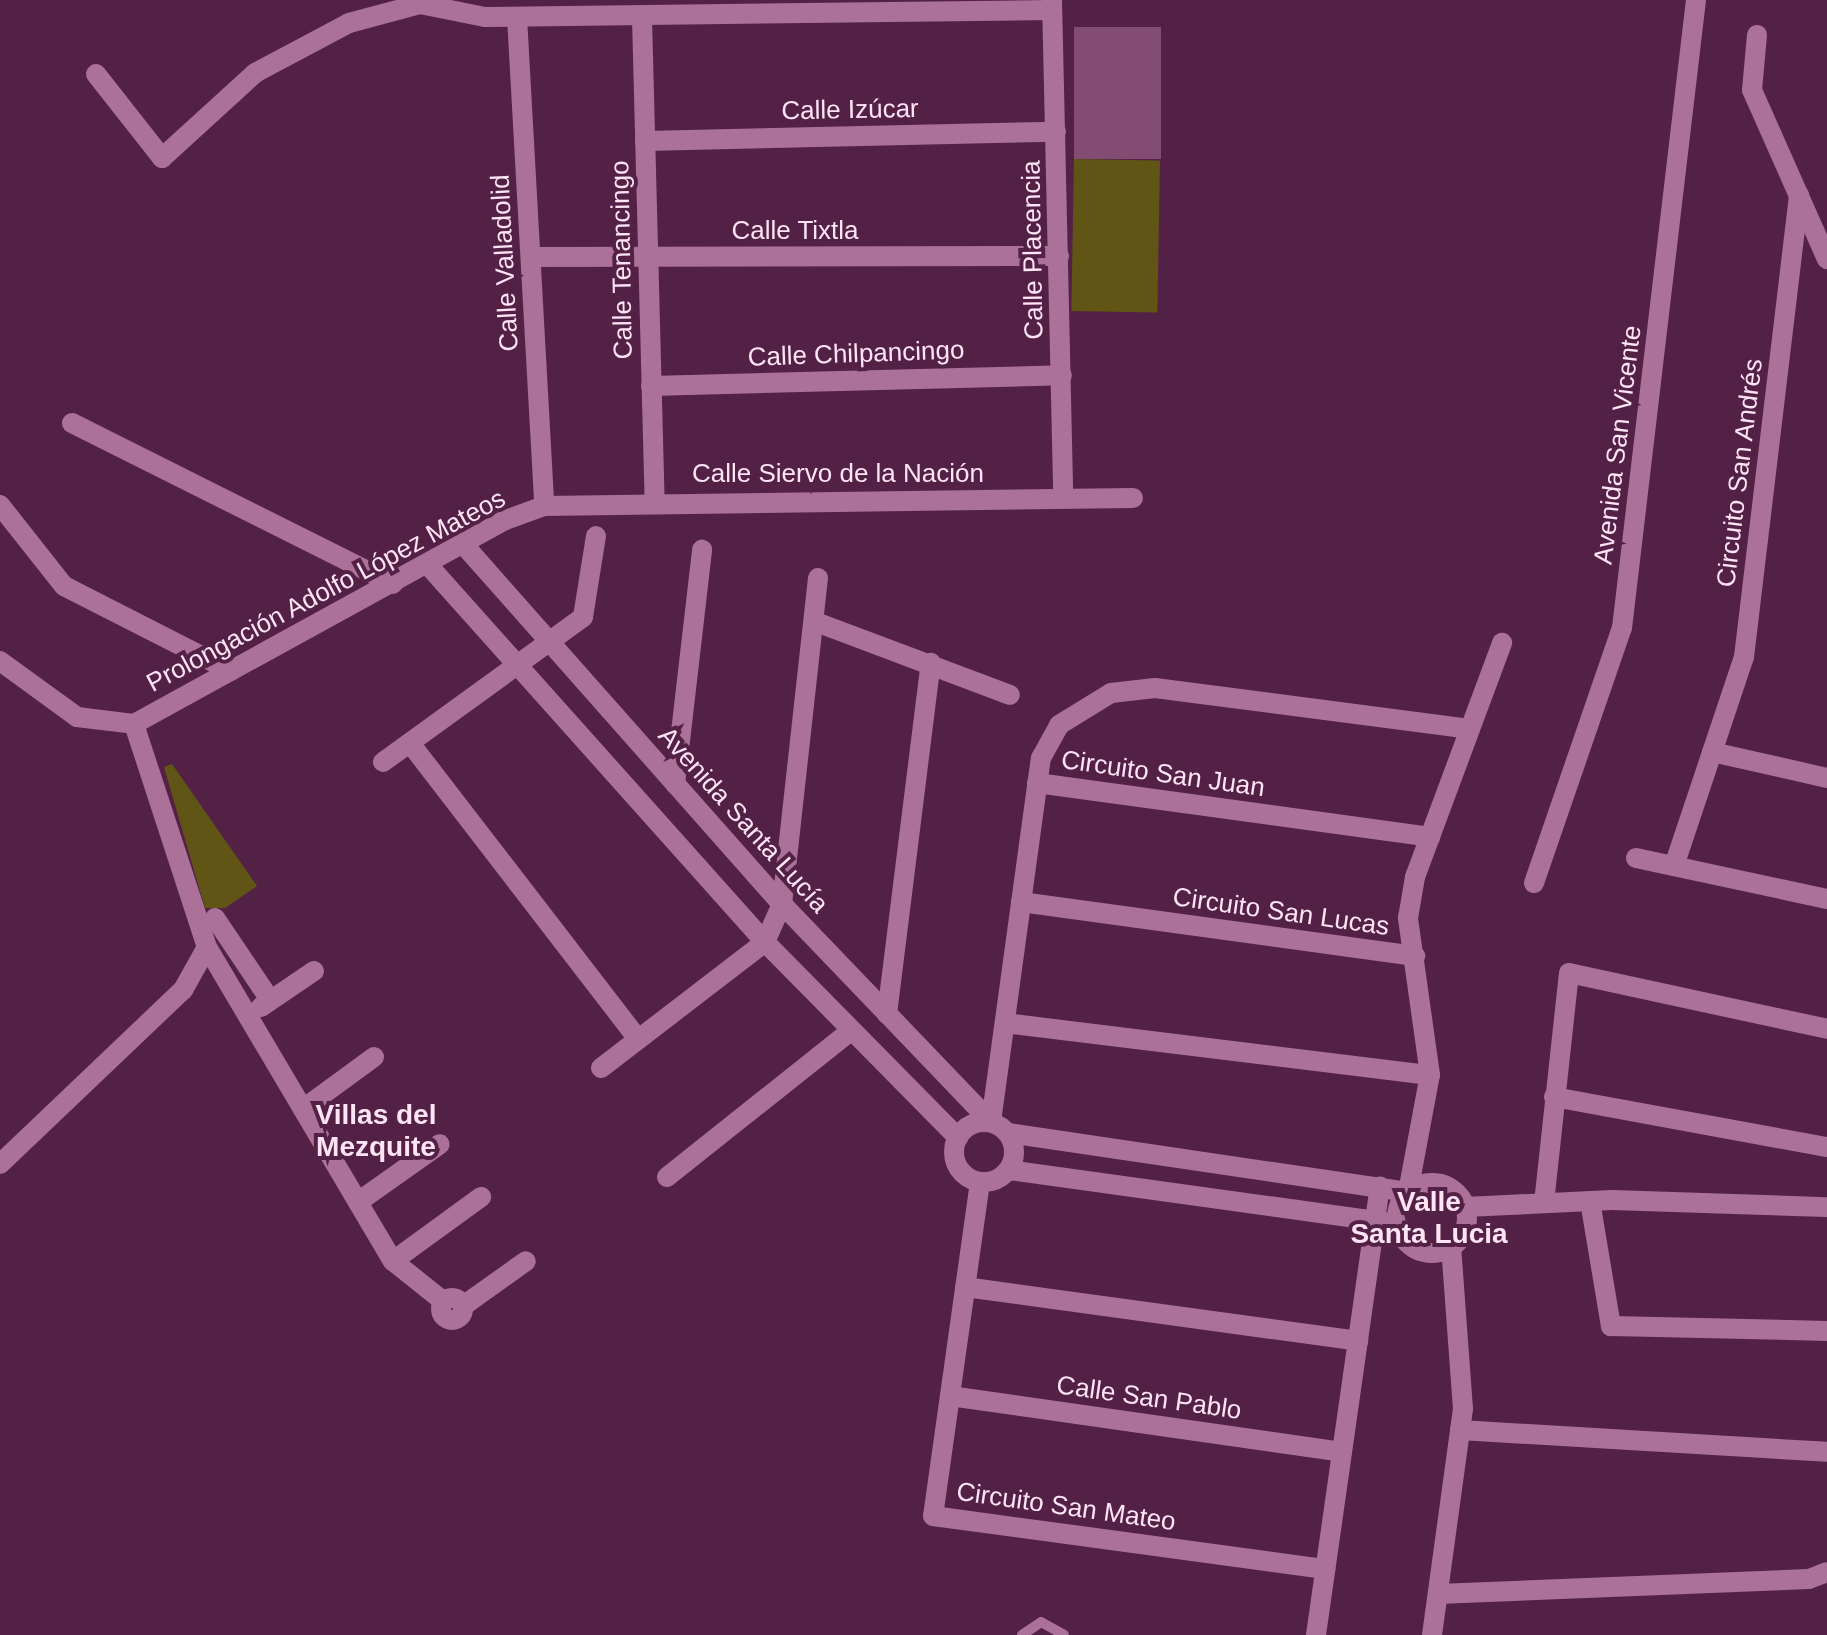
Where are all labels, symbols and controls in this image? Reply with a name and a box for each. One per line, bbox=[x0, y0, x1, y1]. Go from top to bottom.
street label: Calle Izúcar bbox=[781, 93, 919, 127]
street label: Calle Tenancingo bbox=[605, 160, 639, 360]
street label: Calle Placencia bbox=[1016, 160, 1050, 340]
street label: Calle Valladolid bbox=[485, 174, 525, 352]
street label: Calle Tixtla bbox=[731, 215, 859, 247]
street label: Avenida San Vicente bbox=[1588, 324, 1648, 566]
street label: Calle Chilpancingo bbox=[747, 335, 965, 373]
street label: Circuito San Andrés bbox=[1710, 356, 1770, 590]
street label: Calle Siervo de la Nación bbox=[692, 458, 984, 490]
street label: Prolongación Adolfo López Mateos bbox=[141, 483, 511, 699]
street label: Avenida Santa Lucía bbox=[651, 721, 835, 919]
street label: Circuito San Juan bbox=[1059, 744, 1267, 804]
street label: Circuito San Lucas bbox=[1171, 881, 1391, 943]
district label: Villas del Mezquite bbox=[316, 1098, 436, 1164]
district label: Valle Santa Lucia bbox=[1350, 1185, 1508, 1251]
street label: Calle San Pablo bbox=[1055, 1370, 1243, 1426]
street label: Circuito San Mateo bbox=[954, 1476, 1178, 1538]

